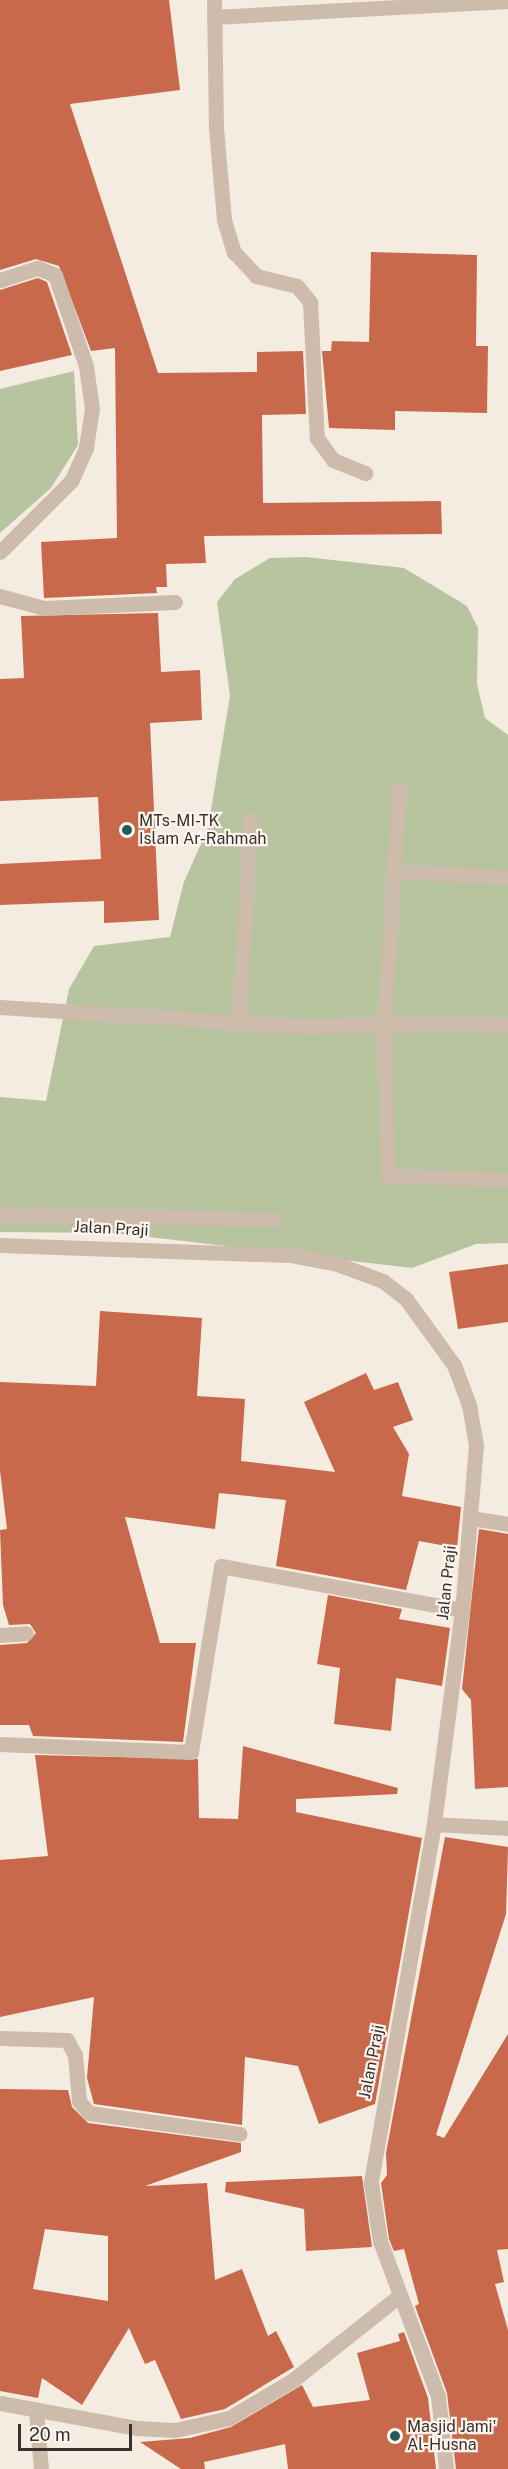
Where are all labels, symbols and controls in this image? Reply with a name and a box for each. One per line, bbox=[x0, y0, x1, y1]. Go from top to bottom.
place label: MTs-MI-TK Islam Ar-Rahmah bbox=[139, 811, 266, 849]
marker: MTs-MI-TK Islam Ar-Rahmah bbox=[120, 823, 134, 837]
street label: Jalan Praji bbox=[73, 1217, 149, 1241]
street label: Jalan Praji bbox=[434, 1545, 460, 1621]
street label: Jalan Praji bbox=[355, 2023, 389, 2101]
scale bar bbox=[21, 2412, 135, 2450]
place label: Masjid Jami' Al-Husna bbox=[407, 2417, 496, 2455]
text: 20 m bbox=[29, 2424, 71, 2445]
marker: Masjid Jami' Al-Husna bbox=[388, 2429, 402, 2443]

